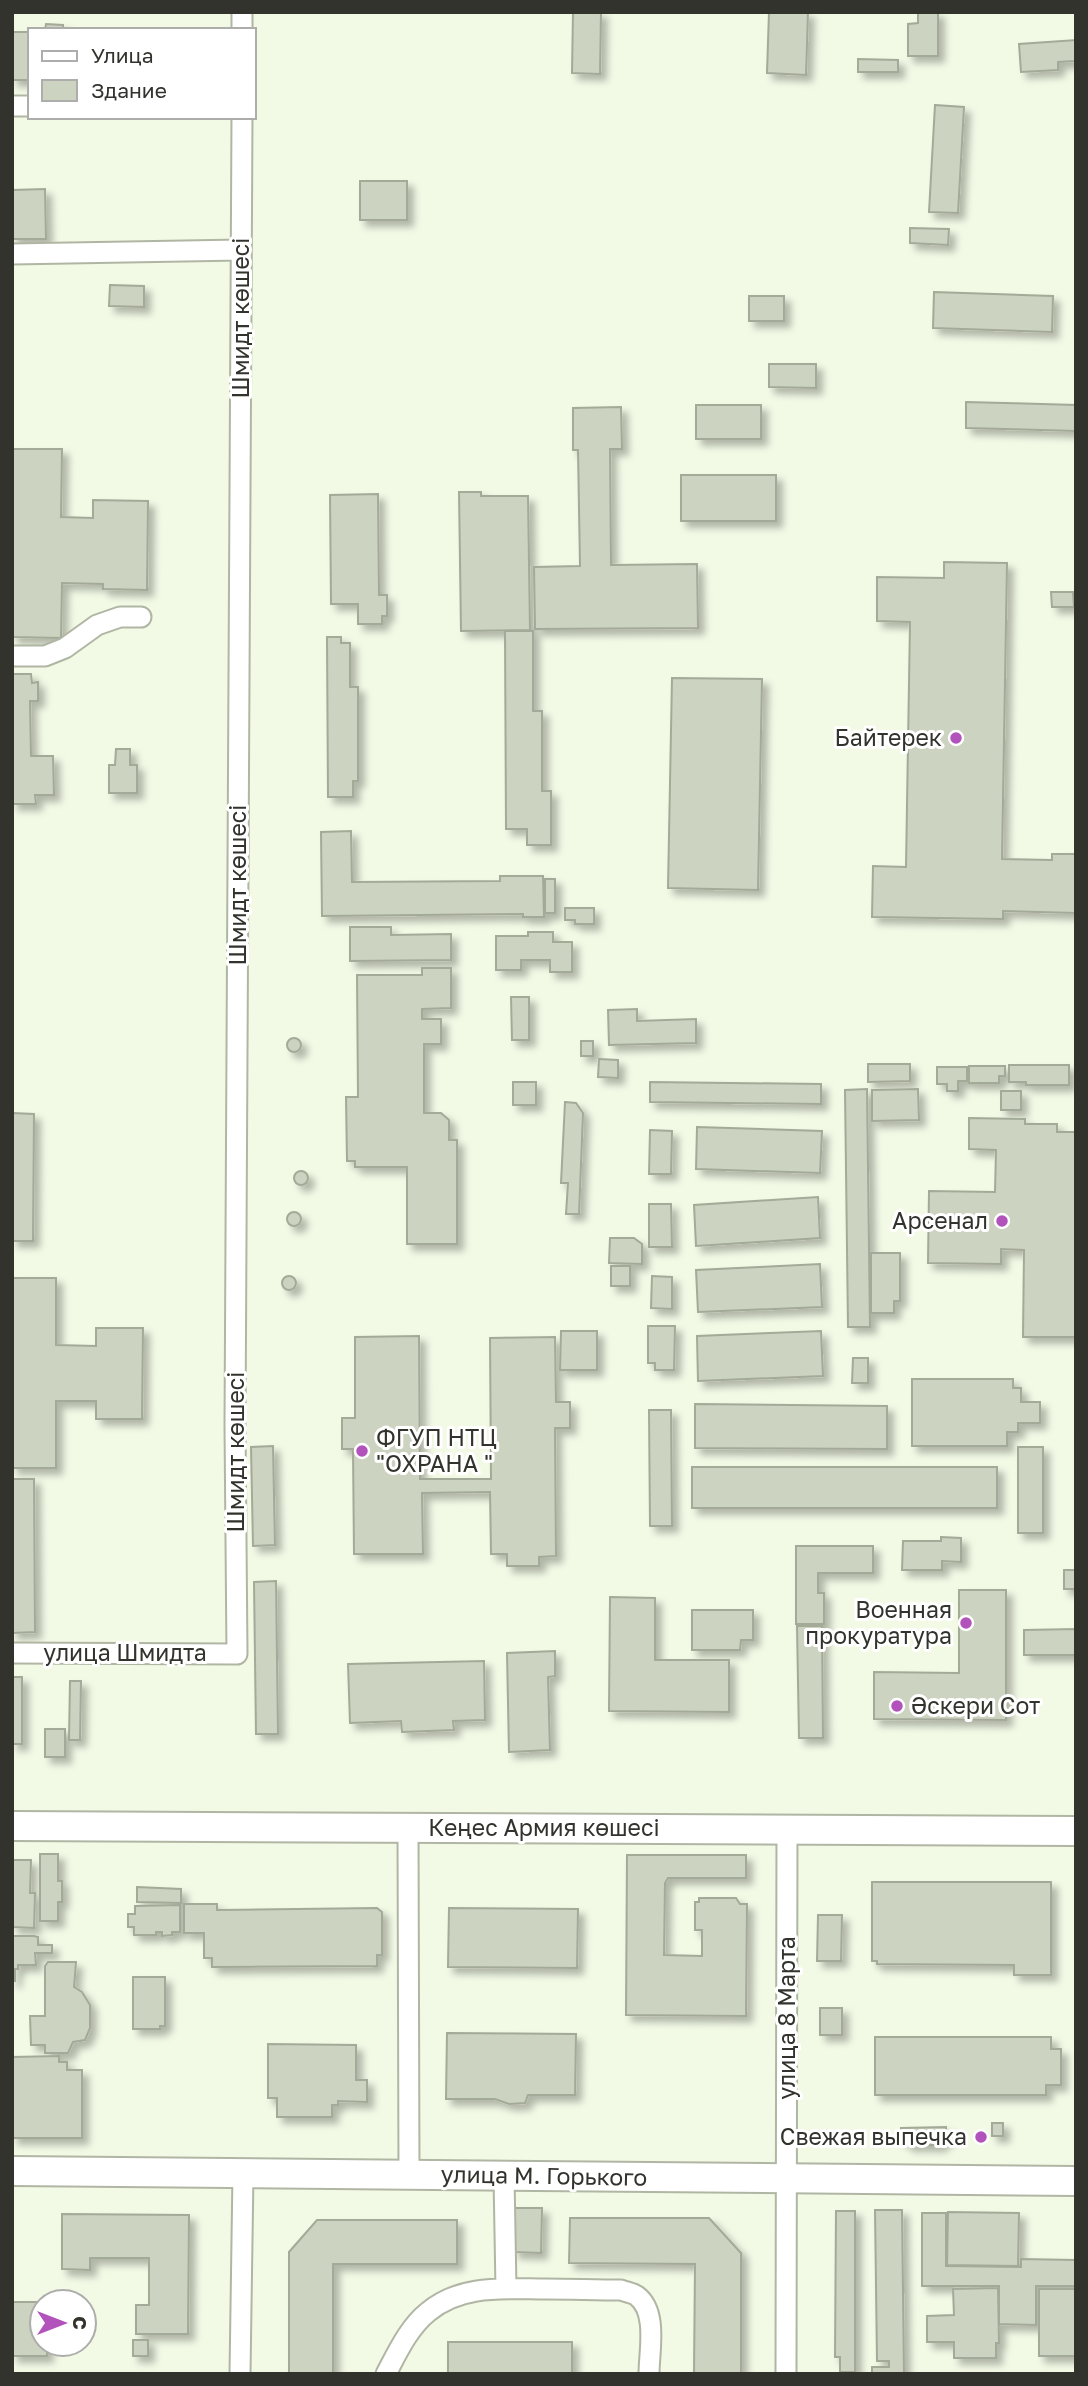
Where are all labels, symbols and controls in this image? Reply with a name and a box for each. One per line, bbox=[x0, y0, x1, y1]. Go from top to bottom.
legend bbox=[28, 28, 256, 119]
text: Улица bbox=[91, 42, 154, 68]
text: Здание bbox=[91, 77, 167, 103]
street label: Шмидт көшесі bbox=[226, 238, 254, 398]
place label: Байтерек bbox=[835, 723, 942, 751]
marker: Байтерек bbox=[948, 730, 964, 746]
street label: Шмидт көшесі bbox=[223, 805, 251, 965]
place label: Арсенал bbox=[892, 1206, 988, 1234]
marker: Арсенал bbox=[994, 1213, 1010, 1229]
street label: Шмидт көшесі bbox=[221, 1372, 249, 1532]
place label: ФГУП НТЦ "ОХРАНА " bbox=[376, 1423, 497, 1477]
marker: ФГУП НТЦ "ОХРАНА " bbox=[354, 1443, 370, 1459]
place label: Военная прокуратура bbox=[805, 1595, 952, 1649]
marker: Военная прокуратура bbox=[958, 1615, 974, 1631]
street label: улица Шмидта bbox=[43, 1638, 207, 1666]
place label: Әскери Сот bbox=[911, 1691, 1040, 1719]
marker: Әскери Сот bbox=[889, 1698, 905, 1714]
street label: Кеңес Армия көшесі bbox=[428, 1813, 660, 1841]
street label: улица 8 Марта bbox=[772, 1936, 800, 2100]
place label: Свежая выпечка bbox=[780, 2122, 967, 2150]
marker: Свежая выпечка bbox=[973, 2129, 989, 2145]
street label: улица М. Горького bbox=[440, 2159, 648, 2191]
north arrow bbox=[28, 2288, 98, 2358]
text: С bbox=[69, 2316, 92, 2330]

